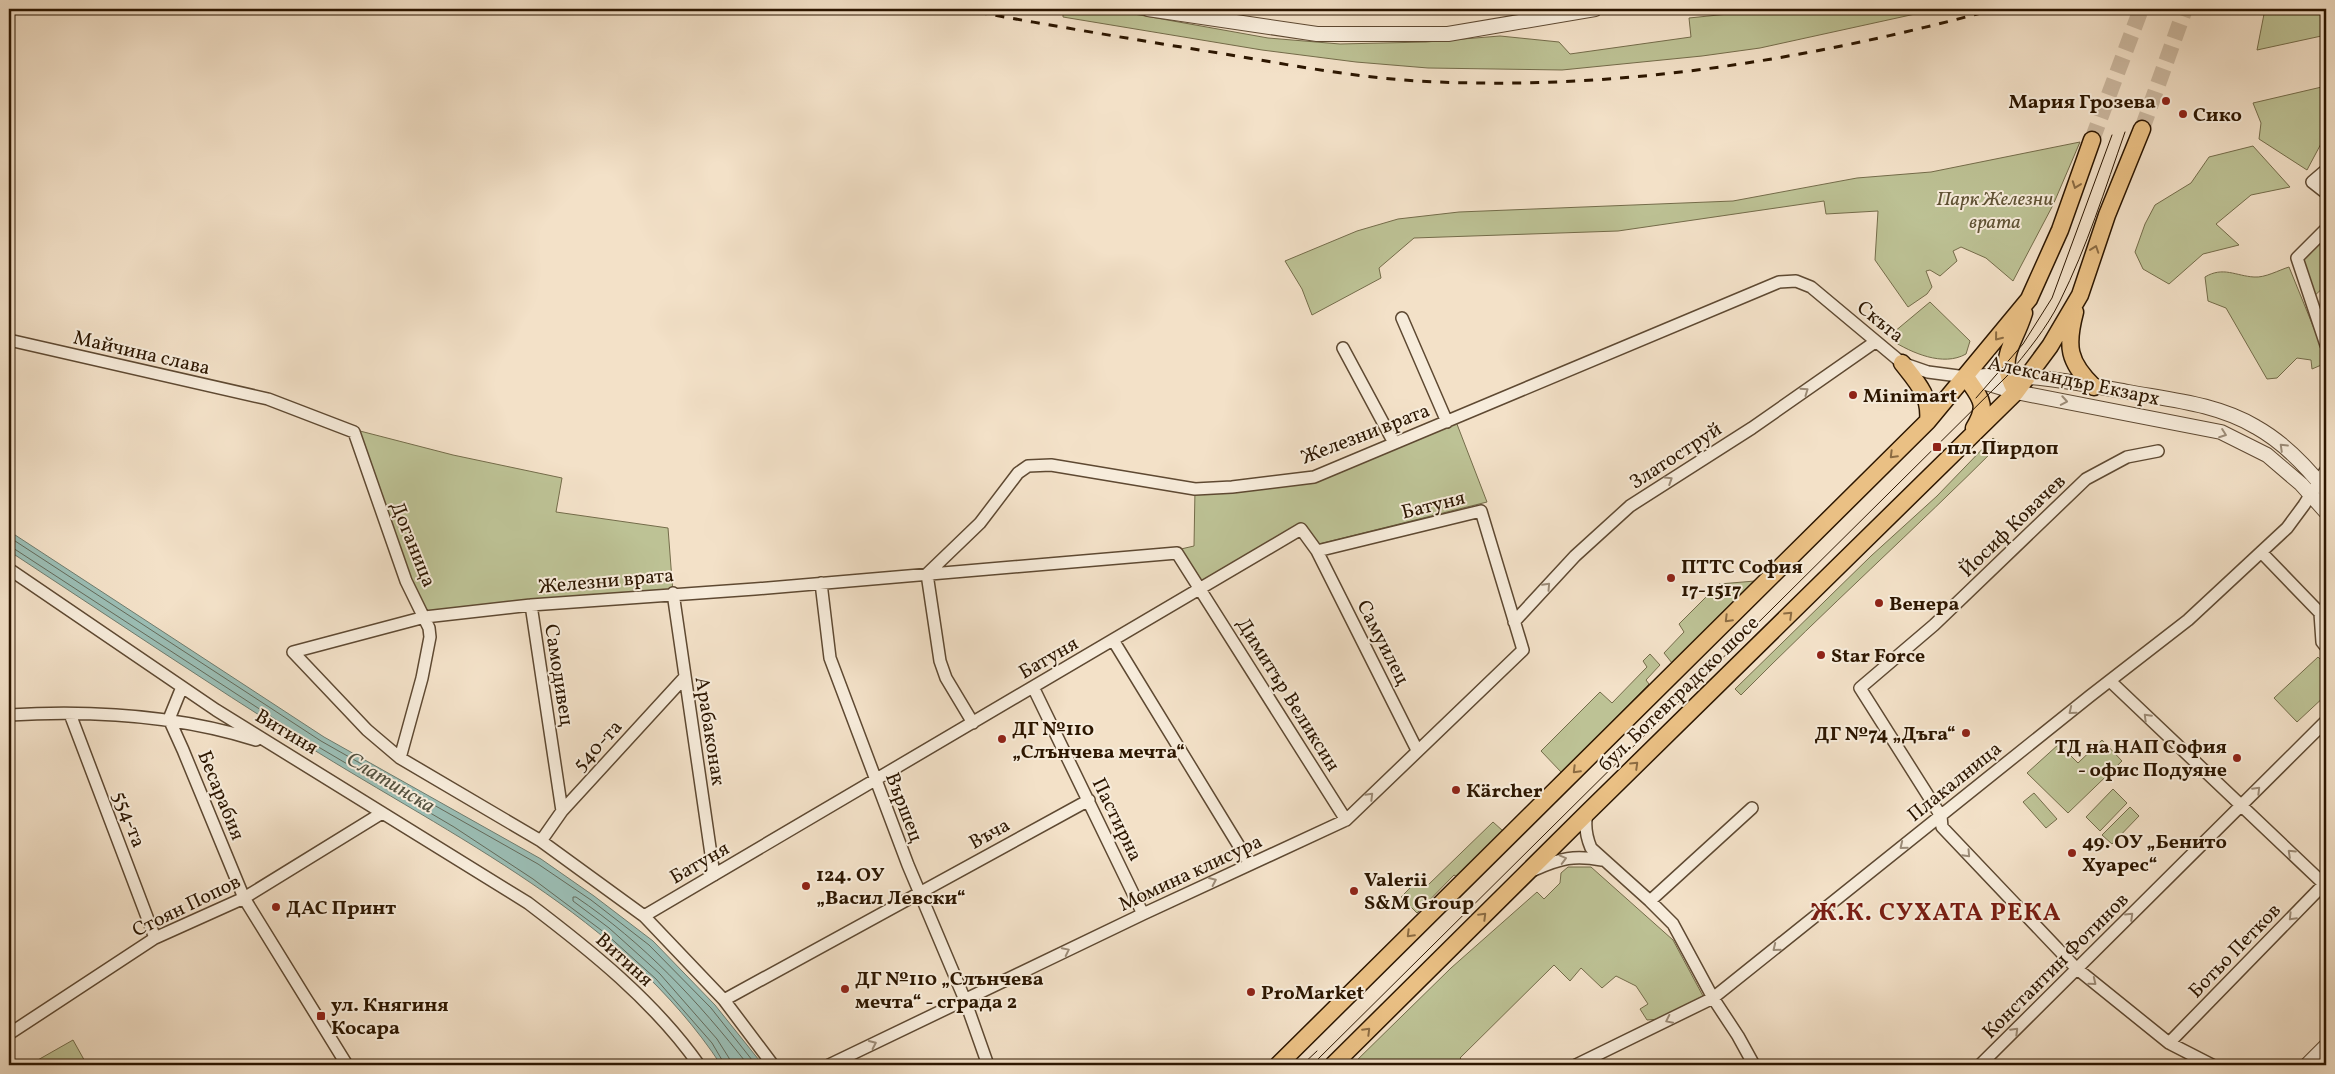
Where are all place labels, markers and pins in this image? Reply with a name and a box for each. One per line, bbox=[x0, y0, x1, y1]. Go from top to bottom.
place label: Мария Грозева bbox=[2008, 89, 2156, 117]
marker: Мария Грозева bbox=[2160, 95, 2172, 107]
place label: Сико bbox=[2193, 102, 2242, 130]
marker: Сико bbox=[2177, 108, 2189, 120]
place label: Minimart bbox=[1863, 383, 1957, 411]
marker: Minimart bbox=[1847, 389, 1859, 401]
place label: пл. Пирдоп bbox=[1947, 435, 2059, 463]
marker: пл. Пирдоп bbox=[1931, 441, 1943, 453]
place label: ПТТС София 17-1517 bbox=[1681, 554, 1803, 605]
marker: ПТТС София 17-1517 bbox=[1665, 572, 1677, 584]
place label: Венера bbox=[1889, 591, 1959, 619]
marker: Венера bbox=[1873, 597, 1885, 609]
place label: Star Force bbox=[1831, 643, 1925, 671]
marker: Star Force bbox=[1815, 649, 1827, 661]
place label: ДГ №110 „Слънчева мечта“ bbox=[1012, 716, 1185, 767]
place label: ДГ №74 „Дъга“ bbox=[1815, 721, 1956, 749]
marker: ДГ №74 „Дъга“ bbox=[1960, 727, 1972, 739]
marker: ДГ №110 „Слънчева мечта“ bbox=[996, 733, 1008, 745]
place label: ТД на НАП София - офис Подуяне bbox=[2055, 734, 2227, 785]
marker: ТД на НАП София - офис Подуяне bbox=[2231, 752, 2243, 764]
place label: Кärcher bbox=[1466, 778, 1543, 806]
marker: Кärcher bbox=[1450, 784, 1462, 796]
place label: 49. ОУ „Бенито Хуарес“ bbox=[2082, 829, 2227, 880]
marker: 49. ОУ „Бенито Хуарес“ bbox=[2066, 847, 2078, 859]
place label: 124. ОУ „Васил Левски“ bbox=[816, 862, 966, 913]
place label: Valerii S&M Group bbox=[1364, 867, 1474, 918]
marker: 124. ОУ „Васил Левски“ bbox=[800, 880, 812, 892]
marker: Valerii S&M Group bbox=[1348, 885, 1360, 897]
place label: ДАС Принт bbox=[286, 895, 396, 923]
marker: ДАС Принт bbox=[270, 901, 282, 913]
place label: ДГ №110 „Слънчева мечта“ - сграда 2 bbox=[855, 966, 1044, 1017]
place label: ProMarket bbox=[1261, 980, 1364, 1008]
marker: ДГ №110 „Слънчева мечта“ - сграда 2 bbox=[839, 983, 851, 995]
marker: ProMarket bbox=[1245, 986, 1257, 998]
place label: ул. Княгиня Косара bbox=[331, 992, 449, 1043]
marker: ул. Княгиня Косара bbox=[315, 1010, 327, 1022]

